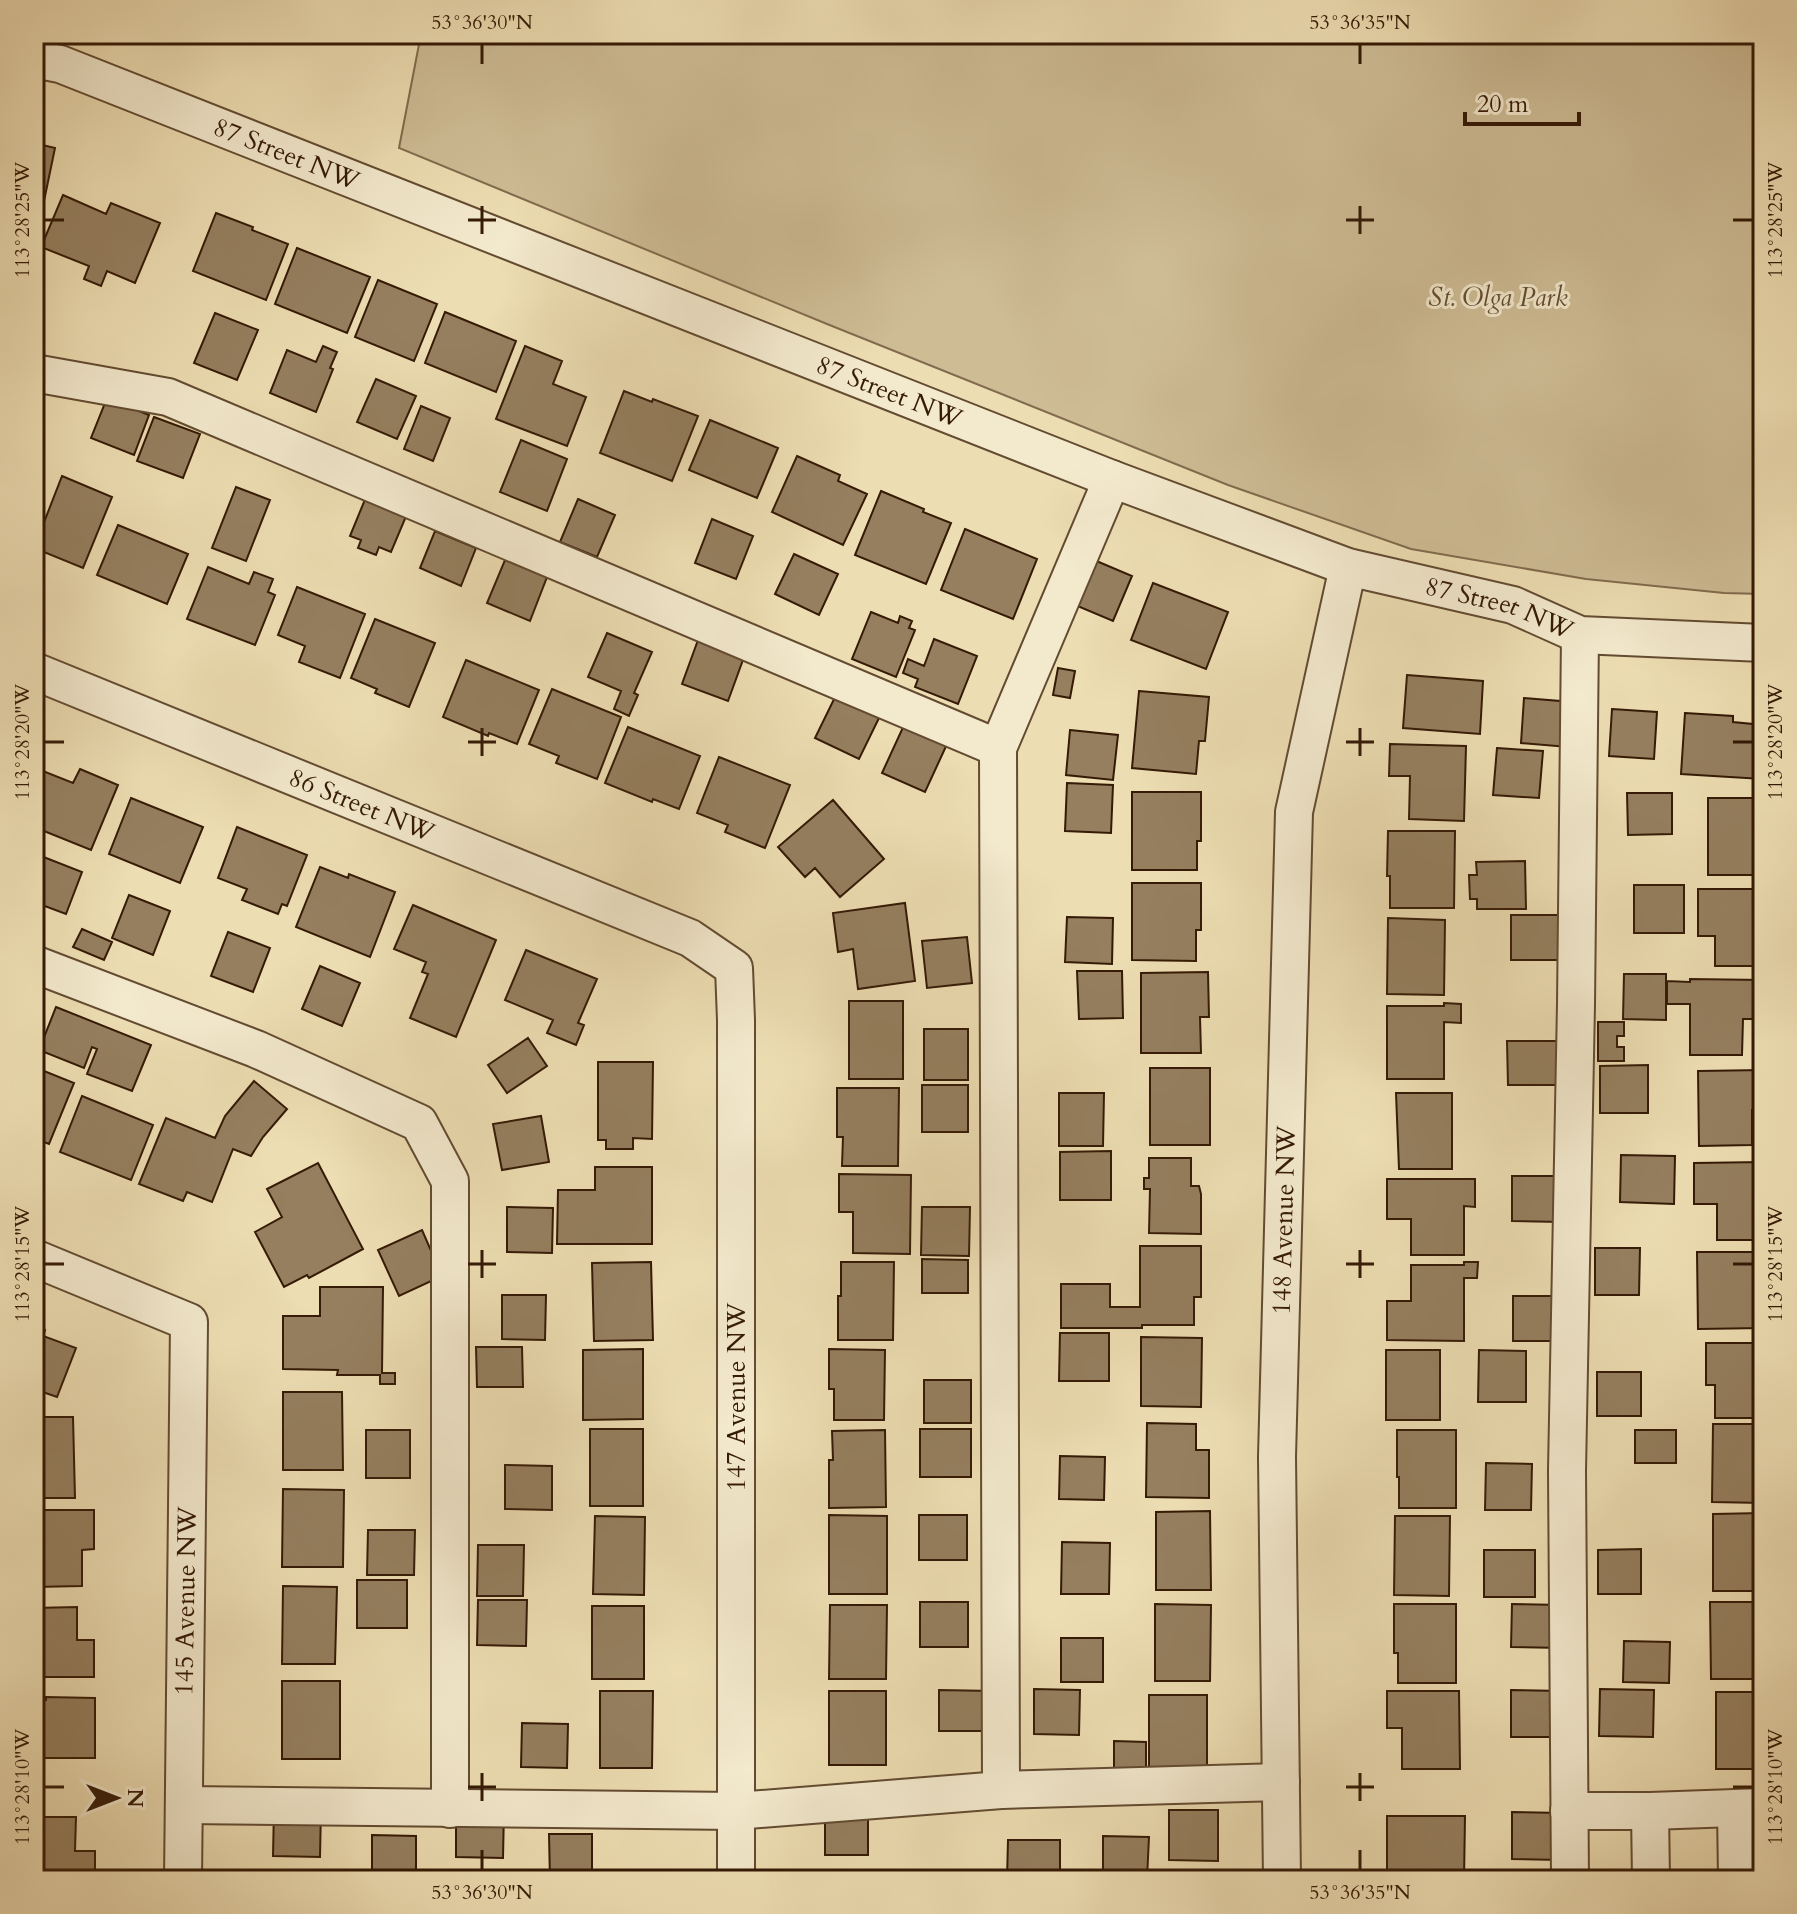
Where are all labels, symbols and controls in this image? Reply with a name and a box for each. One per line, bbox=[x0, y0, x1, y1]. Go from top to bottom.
text: 53°36'30"N bbox=[431, 9, 533, 36]
text: 53°36'35"N bbox=[1309, 9, 1411, 36]
scale bar bbox=[1465, 76, 1579, 126]
text: 20 m bbox=[1477, 88, 1529, 121]
street label: 87 Street NW bbox=[208, 109, 365, 198]
text: 113°28'25"W bbox=[9, 161, 36, 278]
text: 113°28'25"W bbox=[1762, 161, 1789, 278]
park label: St. Olga Park bbox=[1428, 280, 1568, 315]
street label: 87 Street NW bbox=[811, 347, 968, 436]
street label: 87 Street NW bbox=[1422, 568, 1579, 648]
text: 113°28'20"W bbox=[9, 683, 36, 800]
text: 113°28'20"W bbox=[1762, 683, 1789, 800]
street label: 86 Street NW bbox=[284, 760, 440, 850]
street label: 148 Avenue NW bbox=[1264, 1125, 1304, 1315]
text: 113°28'15"W bbox=[9, 1205, 36, 1322]
text: 113°28'15"W bbox=[1762, 1205, 1789, 1322]
street label: 147 Avenue NW bbox=[719, 1302, 754, 1492]
street label: 145 Avenue NW bbox=[166, 1506, 205, 1696]
text: 113°28'10"W bbox=[9, 1728, 36, 1845]
text: 113°28'10"W bbox=[1762, 1728, 1789, 1845]
north arrow bbox=[76, 1758, 156, 1838]
text: N bbox=[120, 1788, 150, 1808]
text: 53°36'30"N bbox=[431, 1879, 533, 1906]
text: 53°36'35"N bbox=[1309, 1879, 1411, 1906]

